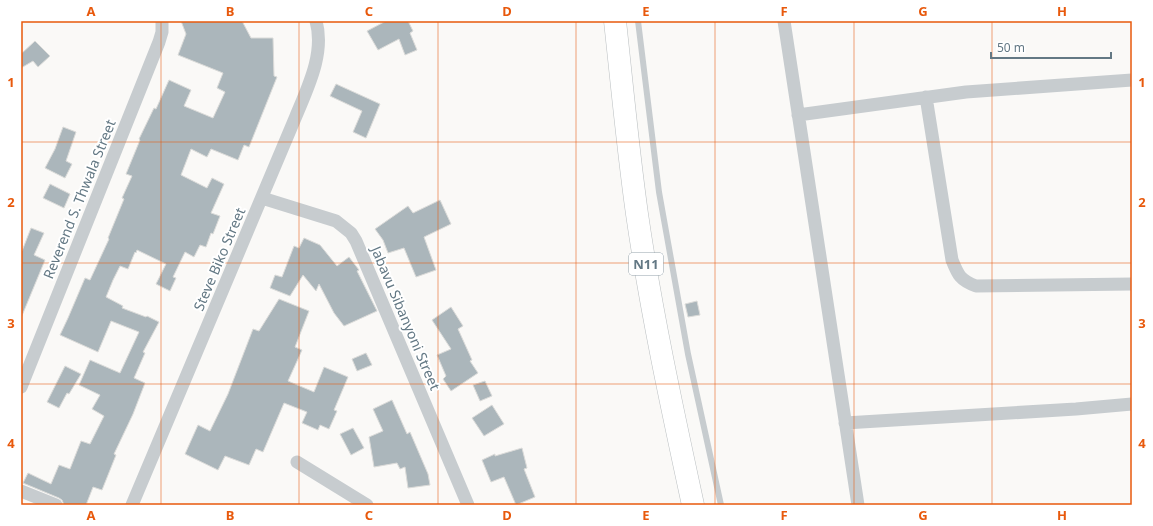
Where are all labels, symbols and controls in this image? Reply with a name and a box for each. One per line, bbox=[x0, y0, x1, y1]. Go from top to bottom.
text: A bbox=[87, 2, 96, 20]
text: B bbox=[226, 2, 234, 20]
text: C bbox=[365, 2, 373, 20]
text: D bbox=[502, 2, 512, 20]
text: E bbox=[642, 2, 650, 20]
text: F bbox=[780, 2, 788, 20]
text: G bbox=[918, 2, 928, 20]
text: H bbox=[1057, 2, 1067, 20]
scale bar bbox=[991, 34, 1111, 60]
text: 50 m bbox=[997, 39, 1025, 56]
text: 1 bbox=[7, 73, 15, 91]
text: 1 bbox=[1138, 73, 1146, 91]
street label: Reverend S. Thwala Street bbox=[38, 117, 120, 281]
text: 2 bbox=[7, 193, 15, 211]
text: 2 bbox=[1138, 193, 1146, 211]
street label: Steve Biko Street bbox=[189, 204, 249, 314]
street label: Jabavu Sibanyoni Street bbox=[366, 241, 445, 393]
road number: N11 bbox=[629, 253, 663, 275]
text: 3 bbox=[7, 314, 15, 332]
text: 3 bbox=[1138, 314, 1146, 332]
text: 4 bbox=[7, 434, 15, 452]
text: 4 bbox=[1138, 434, 1146, 452]
text: A bbox=[87, 506, 96, 524]
text: B bbox=[226, 506, 234, 524]
text: C bbox=[365, 506, 373, 524]
text: D bbox=[502, 506, 512, 524]
text: E bbox=[642, 506, 650, 524]
text: F bbox=[780, 506, 788, 524]
text: G bbox=[918, 506, 928, 524]
text: H bbox=[1057, 506, 1067, 524]

